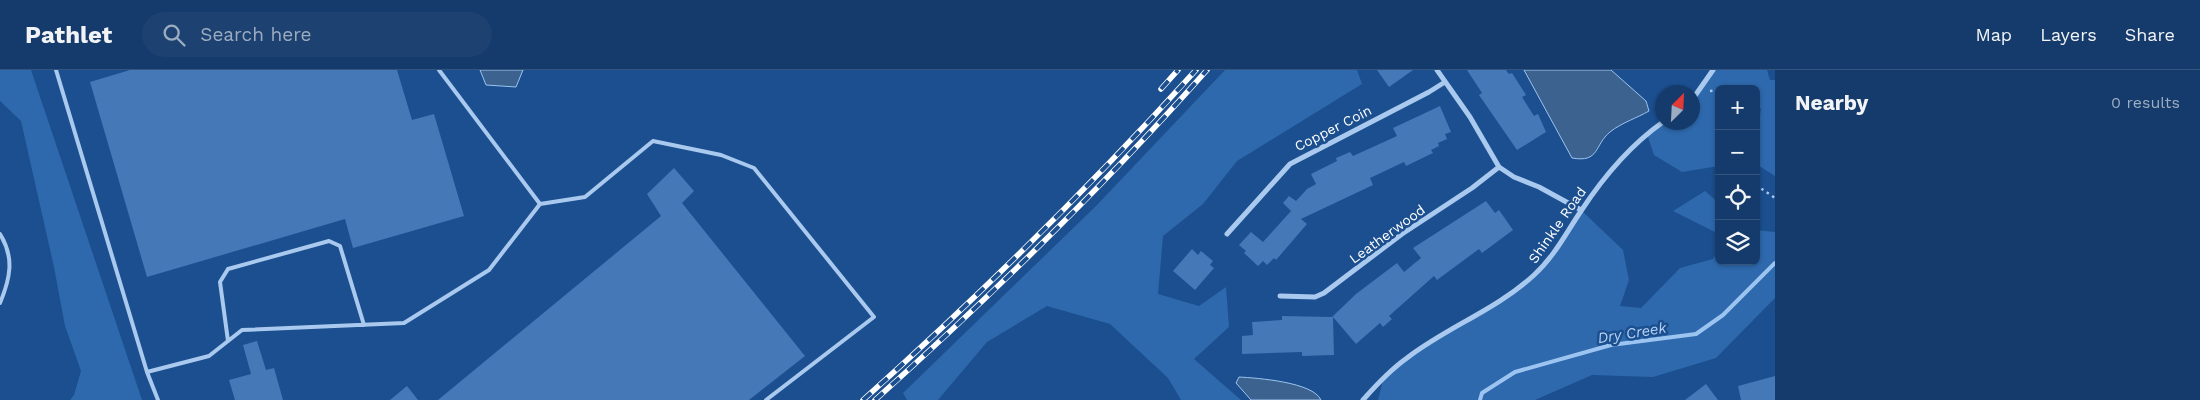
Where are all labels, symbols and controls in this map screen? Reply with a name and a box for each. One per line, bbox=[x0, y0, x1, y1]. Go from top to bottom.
search box bbox=[142, 12, 492, 57]
text: Pathlet bbox=[25, 21, 112, 49]
icon: search bbox=[160, 21, 188, 49]
text: Search here bbox=[200, 23, 312, 46]
text: Map bbox=[1975, 24, 2012, 45]
text: Layers bbox=[2040, 24, 2097, 45]
text: Share bbox=[2125, 24, 2175, 45]
north arrow bbox=[1655, 85, 1700, 130]
map controls bbox=[1715, 85, 1760, 265]
button: + bbox=[1715, 85, 1760, 130]
text: Nearby bbox=[1795, 90, 1868, 115]
text: 0 results bbox=[2111, 93, 2180, 112]
street label: Copper Coin bbox=[1292, 102, 1374, 154]
button: − bbox=[1715, 130, 1760, 175]
button: locate bbox=[1715, 175, 1760, 220]
street label: Shinkle Road bbox=[1525, 184, 1589, 266]
street label: Leatherwood bbox=[1346, 201, 1428, 267]
button: layers bbox=[1715, 220, 1760, 265]
water label: Dry Creek bbox=[1596, 319, 1669, 347]

